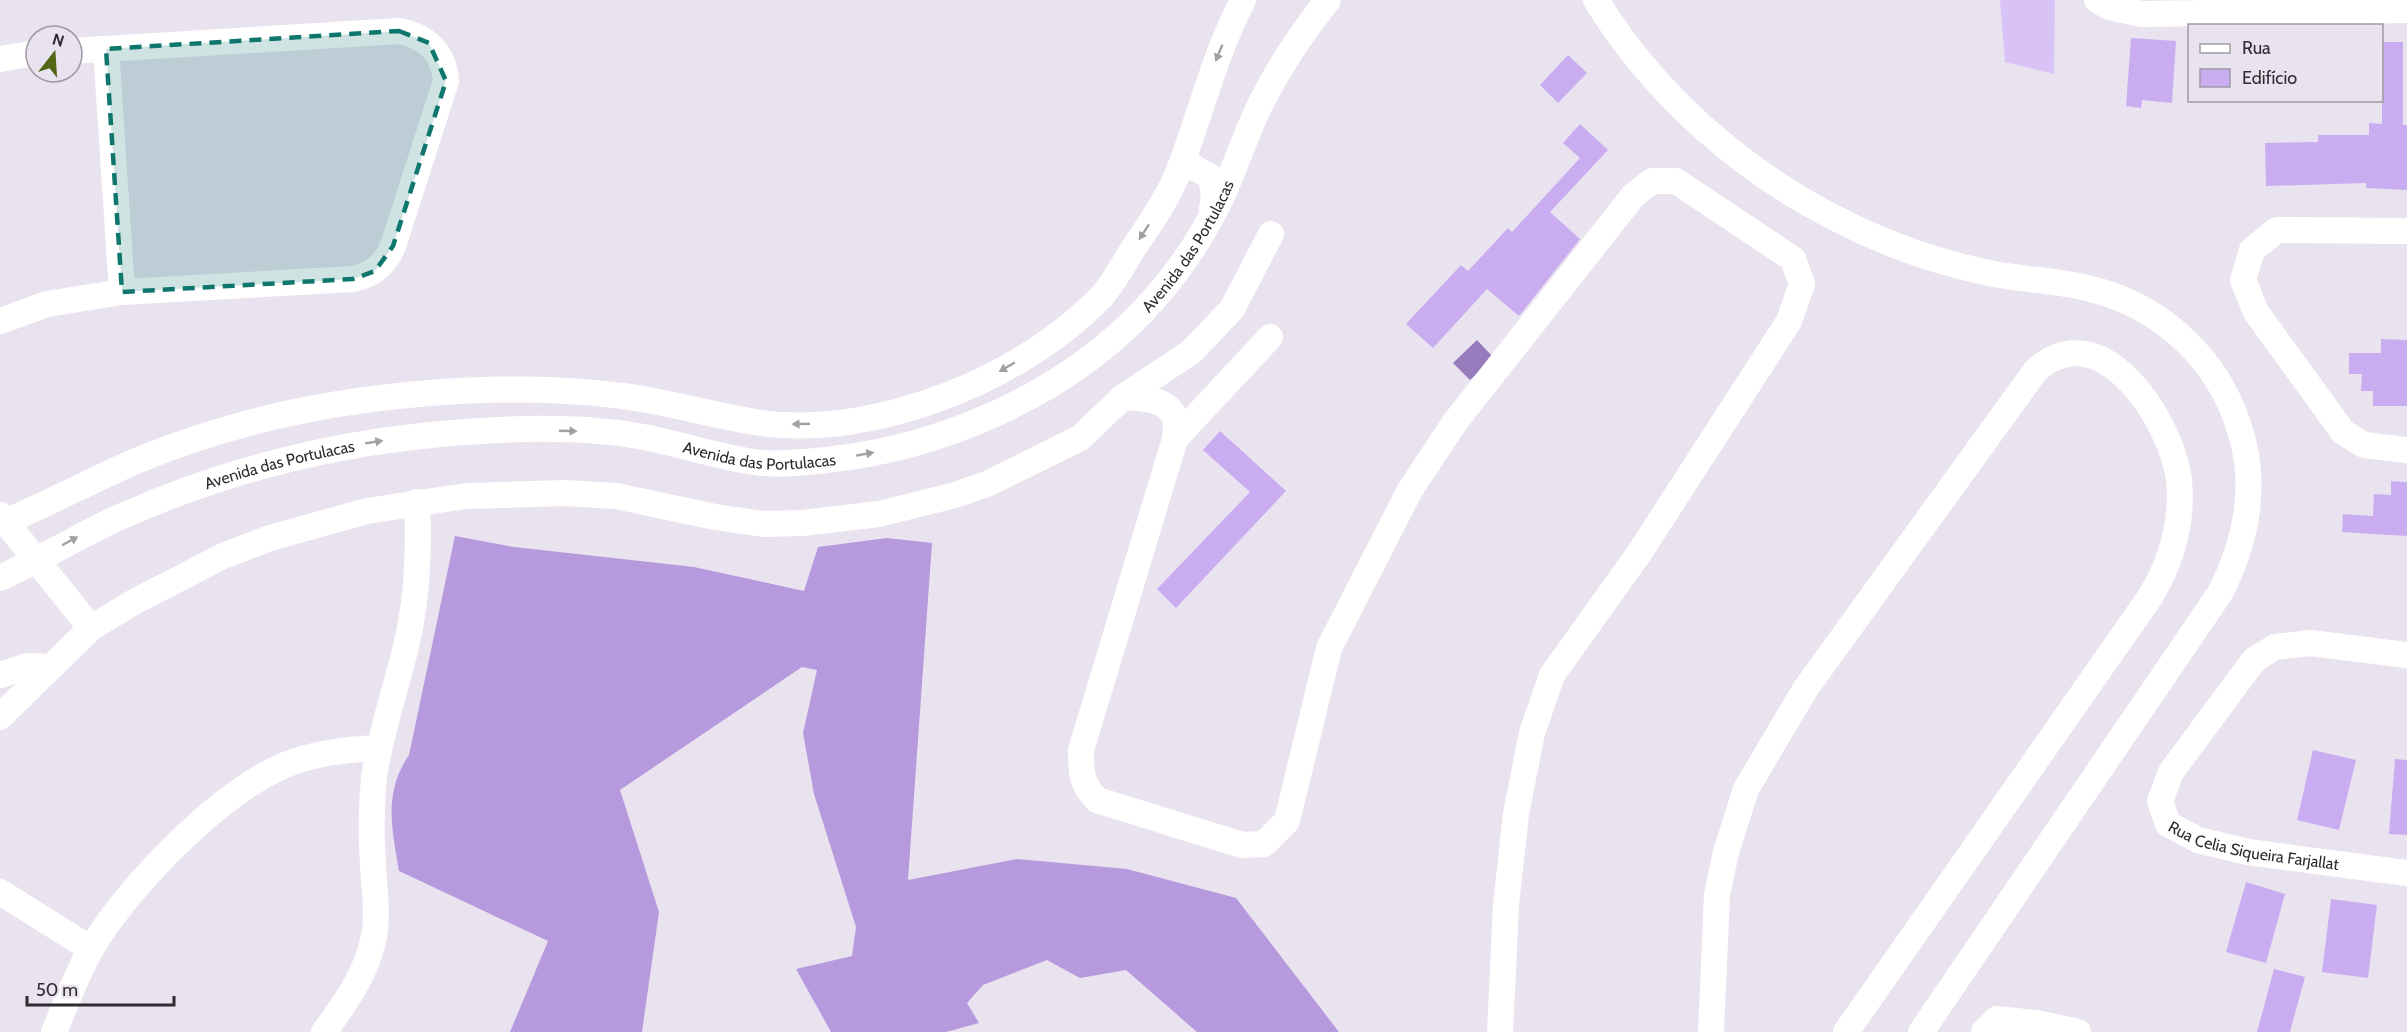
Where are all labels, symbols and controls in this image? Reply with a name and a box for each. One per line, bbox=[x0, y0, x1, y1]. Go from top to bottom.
north arrow bbox=[24, 24, 84, 84]
legend bbox=[2188, 24, 2383, 102]
text: N bbox=[50, 29, 66, 51]
text: Rua bbox=[2242, 37, 2271, 59]
one-way arrow bbox=[1214, 45, 1224, 63]
text: Edifício bbox=[2242, 67, 2297, 89]
street label: Avenida das Portulacas bbox=[1138, 177, 1238, 316]
one-way arrow bbox=[1138, 224, 1150, 240]
one-way arrow bbox=[999, 362, 1016, 372]
one-way arrow bbox=[792, 419, 811, 428]
one-way arrow bbox=[559, 426, 578, 436]
street label: Avenida das Portulacas bbox=[202, 437, 356, 493]
one-way arrow bbox=[365, 437, 384, 446]
street label: Avenida das Portulacas bbox=[681, 438, 837, 474]
one-way arrow bbox=[855, 449, 874, 458]
one-way arrow bbox=[62, 536, 79, 546]
street label: Rua Celia Siqueira Farjallat bbox=[2165, 817, 2341, 874]
scale bar bbox=[27, 969, 174, 1007]
text: 50 m bbox=[36, 979, 78, 1001]

